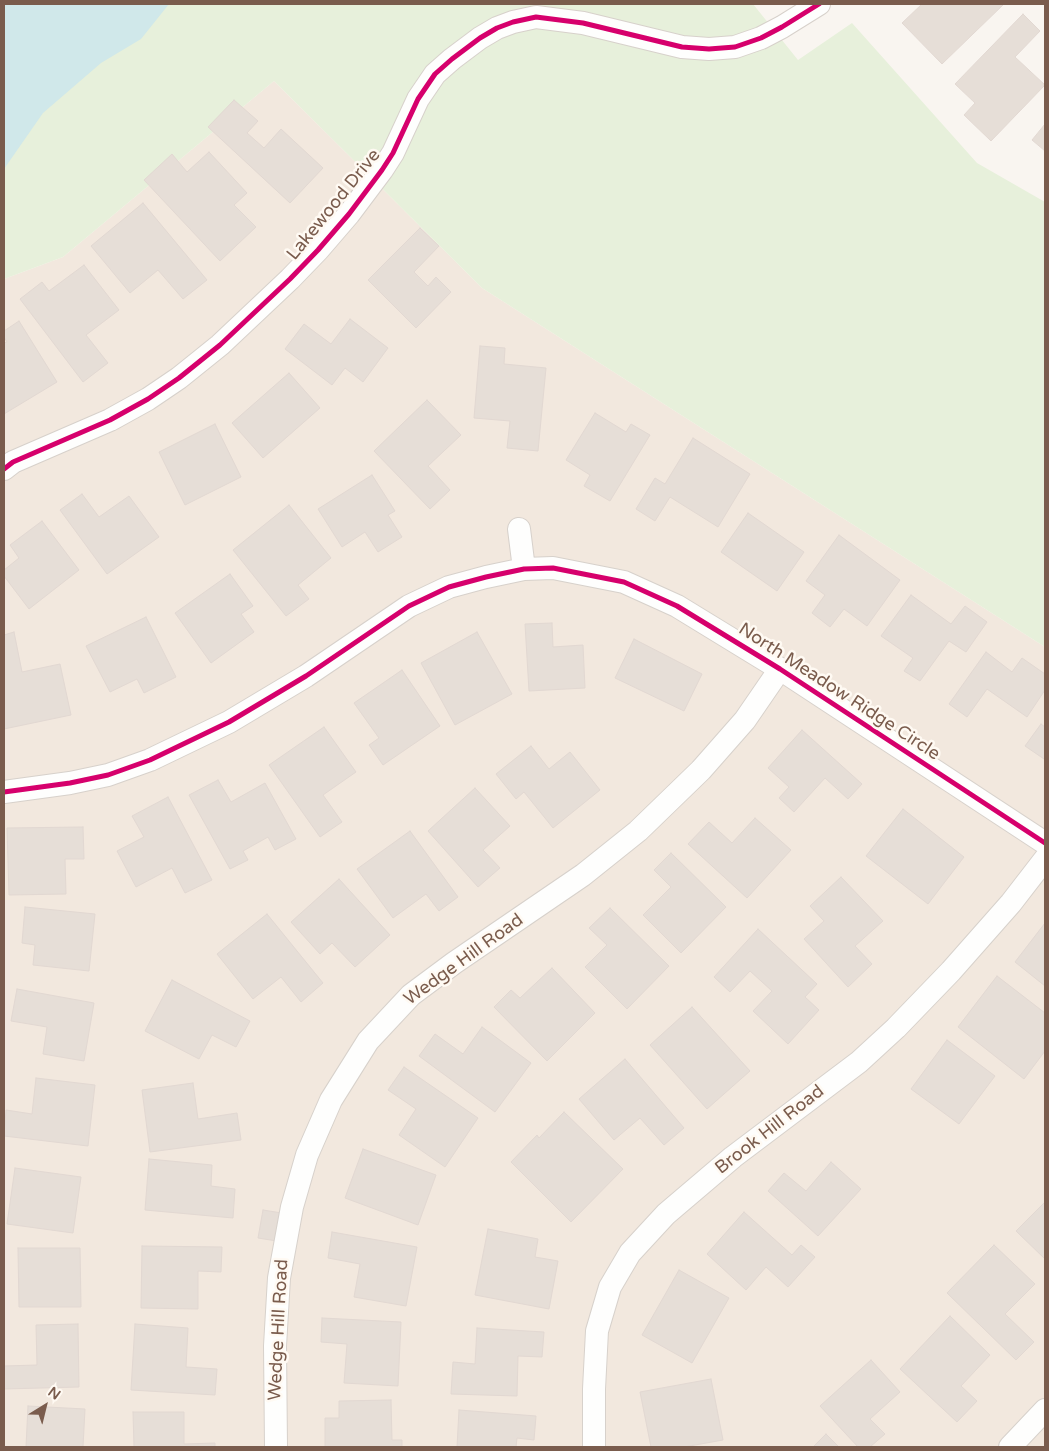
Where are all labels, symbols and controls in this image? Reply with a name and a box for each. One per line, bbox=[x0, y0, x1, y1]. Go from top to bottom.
street label: Lakewood Drive bbox=[283, 145, 385, 265]
street label: North Meadow Ridge Circle bbox=[734, 619, 944, 765]
street label: Wedge Hill Road bbox=[400, 910, 528, 1010]
street label: Brook Hill Road bbox=[711, 1081, 829, 1179]
street label: Wedge Hill Road bbox=[265, 1259, 293, 1401]
north arrow bbox=[20, 1381, 70, 1431]
text: N bbox=[45, 1383, 64, 1404]

